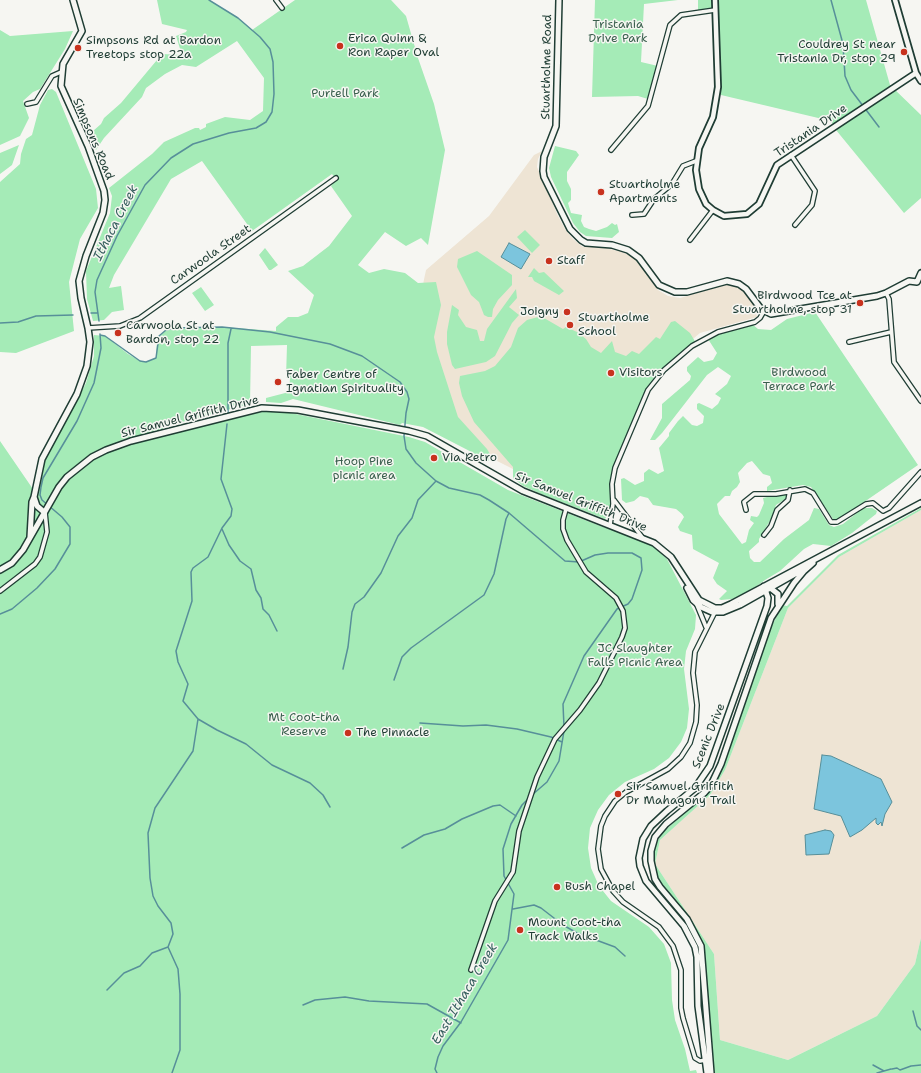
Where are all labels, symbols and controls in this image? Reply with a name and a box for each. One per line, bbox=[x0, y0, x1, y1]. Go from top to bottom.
street label: Stuartholme Road bbox=[539, 14, 555, 120]
park label: Tristania Drive Park bbox=[588, 18, 648, 46]
place label: Erica Quinn & Ron Raper Oval bbox=[348, 32, 439, 60]
place label: Simpsons Rd at Bardon Treetops stop 22a bbox=[86, 34, 221, 62]
place label: Couldrey St near Tristania Dr, stop 29 bbox=[777, 38, 896, 66]
marker: Erica Quinn & Ron Raper Oval bbox=[335, 41, 345, 51]
marker: Simpsons Rd at Bardon Treetops stop 22a bbox=[73, 43, 83, 53]
marker: Couldrey St near Tristania Dr, stop 29 bbox=[899, 47, 909, 57]
park label: Purtell Park bbox=[311, 87, 379, 101]
street label: Simpsons Road bbox=[69, 96, 117, 182]
street label: Tristania Drive bbox=[772, 101, 850, 161]
place label: Stuartholme Apartments bbox=[609, 178, 680, 206]
water label: Ithaca Creek bbox=[90, 182, 142, 264]
marker: Stuartholme Apartments bbox=[596, 187, 606, 197]
street label: Carwoola Street bbox=[168, 222, 254, 288]
place label: Staff bbox=[557, 254, 585, 268]
marker: Staff bbox=[544, 256, 554, 266]
place label: Birdwood Tce at Stuartholme, stop 31 bbox=[733, 289, 852, 317]
marker: Birdwood Tce at Stuartholme, stop 31 bbox=[855, 298, 865, 308]
place label: Joigny bbox=[520, 305, 559, 319]
marker: Joigny bbox=[562, 307, 572, 317]
place label: Stuartholme School bbox=[578, 311, 649, 339]
place label: Carwoola St at Bardon, stop 22 bbox=[126, 319, 219, 347]
marker: Stuartholme School bbox=[565, 320, 575, 330]
marker: Carwoola St at Bardon, stop 22 bbox=[113, 328, 123, 338]
place label: Visitors bbox=[619, 366, 662, 380]
park label: Birdwood Terrace Park bbox=[763, 366, 835, 394]
place label: Faber Centre of Ignatian Spirituality bbox=[286, 368, 404, 396]
marker: Visitors bbox=[606, 368, 616, 378]
marker: Faber Centre of Ignatian Spirituality bbox=[273, 377, 283, 387]
street label: Sir Samuel Griffith Drive bbox=[120, 393, 260, 441]
place label: Via Retro bbox=[442, 451, 497, 465]
marker: Via Retro bbox=[429, 453, 439, 463]
park label: Hoop Pine picnic area bbox=[333, 455, 395, 483]
street label: Sir Samuel Griffith Drive bbox=[513, 469, 649, 535]
park label: JC Slaughter Falls Picnic Area bbox=[588, 642, 682, 670]
street label: Scenic Drive bbox=[689, 701, 729, 771]
park label: Mt Coot-tha Reserve bbox=[268, 711, 340, 739]
place label: The Pinnacle bbox=[356, 726, 429, 740]
marker: The Pinnacle bbox=[343, 728, 353, 738]
place label: Sir Samuel Griffith Dr Mahagony Trail bbox=[626, 780, 736, 808]
marker: Sir Samuel Griffith Dr Mahagony Trail bbox=[613, 789, 623, 799]
place label: Bush Chapel bbox=[565, 880, 635, 894]
marker: Bush Chapel bbox=[552, 882, 562, 892]
place label: Mount Coot-tha Track Walks bbox=[528, 916, 621, 944]
marker: Mount Coot-tha Track Walks bbox=[515, 925, 525, 935]
water label: East Ithaca Creek bbox=[429, 941, 501, 1047]

